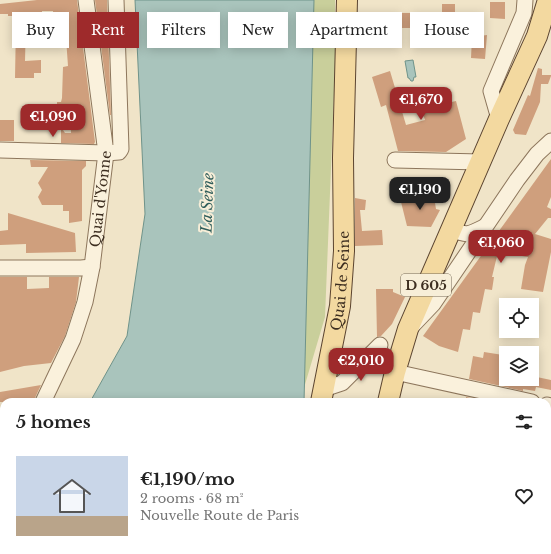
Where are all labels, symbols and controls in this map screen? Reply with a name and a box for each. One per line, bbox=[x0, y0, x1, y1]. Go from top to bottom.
chip: Buy bbox=[12, 12, 69, 48]
chip: Rent bbox=[77, 12, 139, 48]
chip: Filters bbox=[147, 12, 220, 48]
chip: New bbox=[228, 12, 288, 48]
chip: Apartment bbox=[296, 12, 402, 48]
chip: House bbox=[410, 12, 484, 48]
pin: €1,670 bbox=[388, 87, 454, 121]
text: €1,670 bbox=[399, 91, 443, 108]
pin: €1,090 bbox=[20, 104, 86, 138]
text: €1,090 bbox=[29, 108, 77, 125]
street label: Quai d'Yonne bbox=[86, 150, 115, 248]
water label: La Seine bbox=[196, 173, 218, 234]
pin: €1,190 bbox=[387, 177, 453, 211]
text: €1,190 bbox=[398, 181, 442, 198]
pin: €1,060 bbox=[468, 230, 534, 264]
street label: Quai de Seine bbox=[326, 231, 353, 332]
text: €1,060 bbox=[477, 234, 525, 251]
road number: D 605 bbox=[401, 274, 451, 296]
map controls bbox=[499, 298, 539, 386]
button: locate bbox=[499, 298, 539, 338]
button: layers bbox=[499, 346, 539, 386]
pin: €2,010 bbox=[328, 348, 394, 382]
text: €2,010 bbox=[338, 352, 384, 369]
icon: filters bbox=[513, 411, 535, 433]
text: 5 homes bbox=[16, 412, 91, 433]
text: €1,190/mo bbox=[140, 469, 235, 490]
icon: home bbox=[48, 472, 96, 520]
icon: heart bbox=[513, 485, 535, 507]
text: 2 rooms · 68 m² bbox=[140, 490, 243, 507]
text: Nouvelle Route de Paris bbox=[140, 507, 299, 524]

